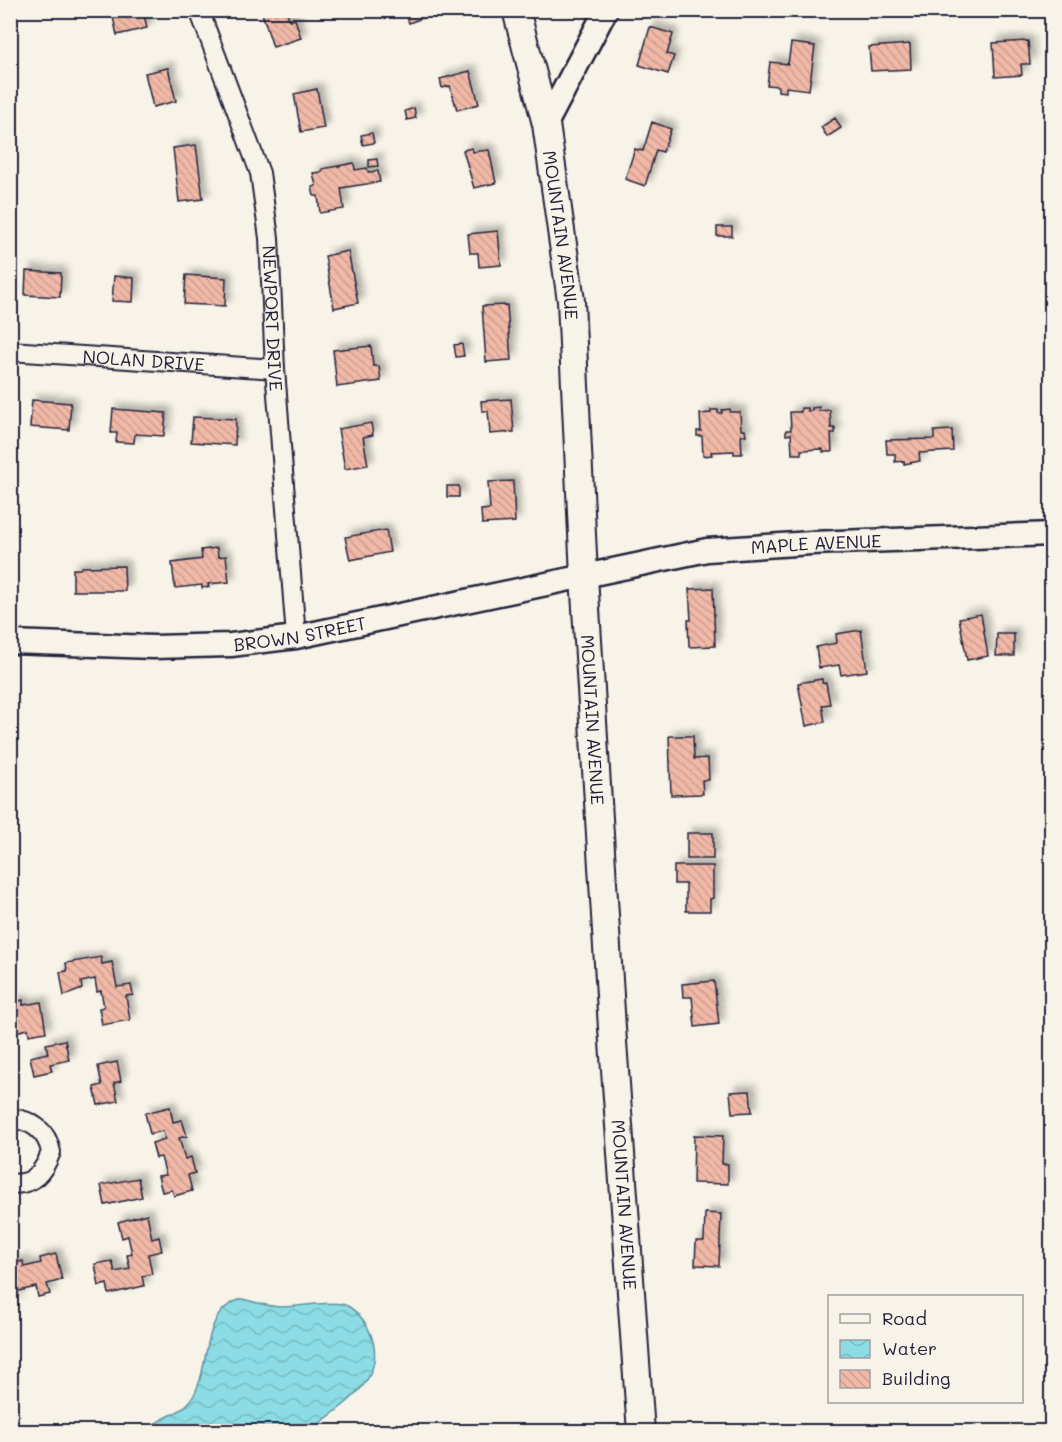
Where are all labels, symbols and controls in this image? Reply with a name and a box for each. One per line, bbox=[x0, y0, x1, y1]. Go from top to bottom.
street label: MOUNTAIN AVENUE bbox=[538, 149, 584, 320]
street label: NEWPORT DRIVE bbox=[257, 245, 289, 392]
street label: NOLAN DRIVE bbox=[82, 344, 206, 376]
street label: MAPLE AVENUE bbox=[750, 528, 882, 559]
street label: BROWN STREET bbox=[232, 610, 368, 657]
street label: MOUNTAIN AVENUE bbox=[576, 634, 610, 806]
street label: MOUNTAIN AVENUE bbox=[607, 1119, 643, 1291]
legend bbox=[828, 1295, 1023, 1403]
text: Road bbox=[882, 1306, 927, 1330]
text: Water bbox=[882, 1336, 937, 1360]
text: Building bbox=[882, 1366, 950, 1390]

